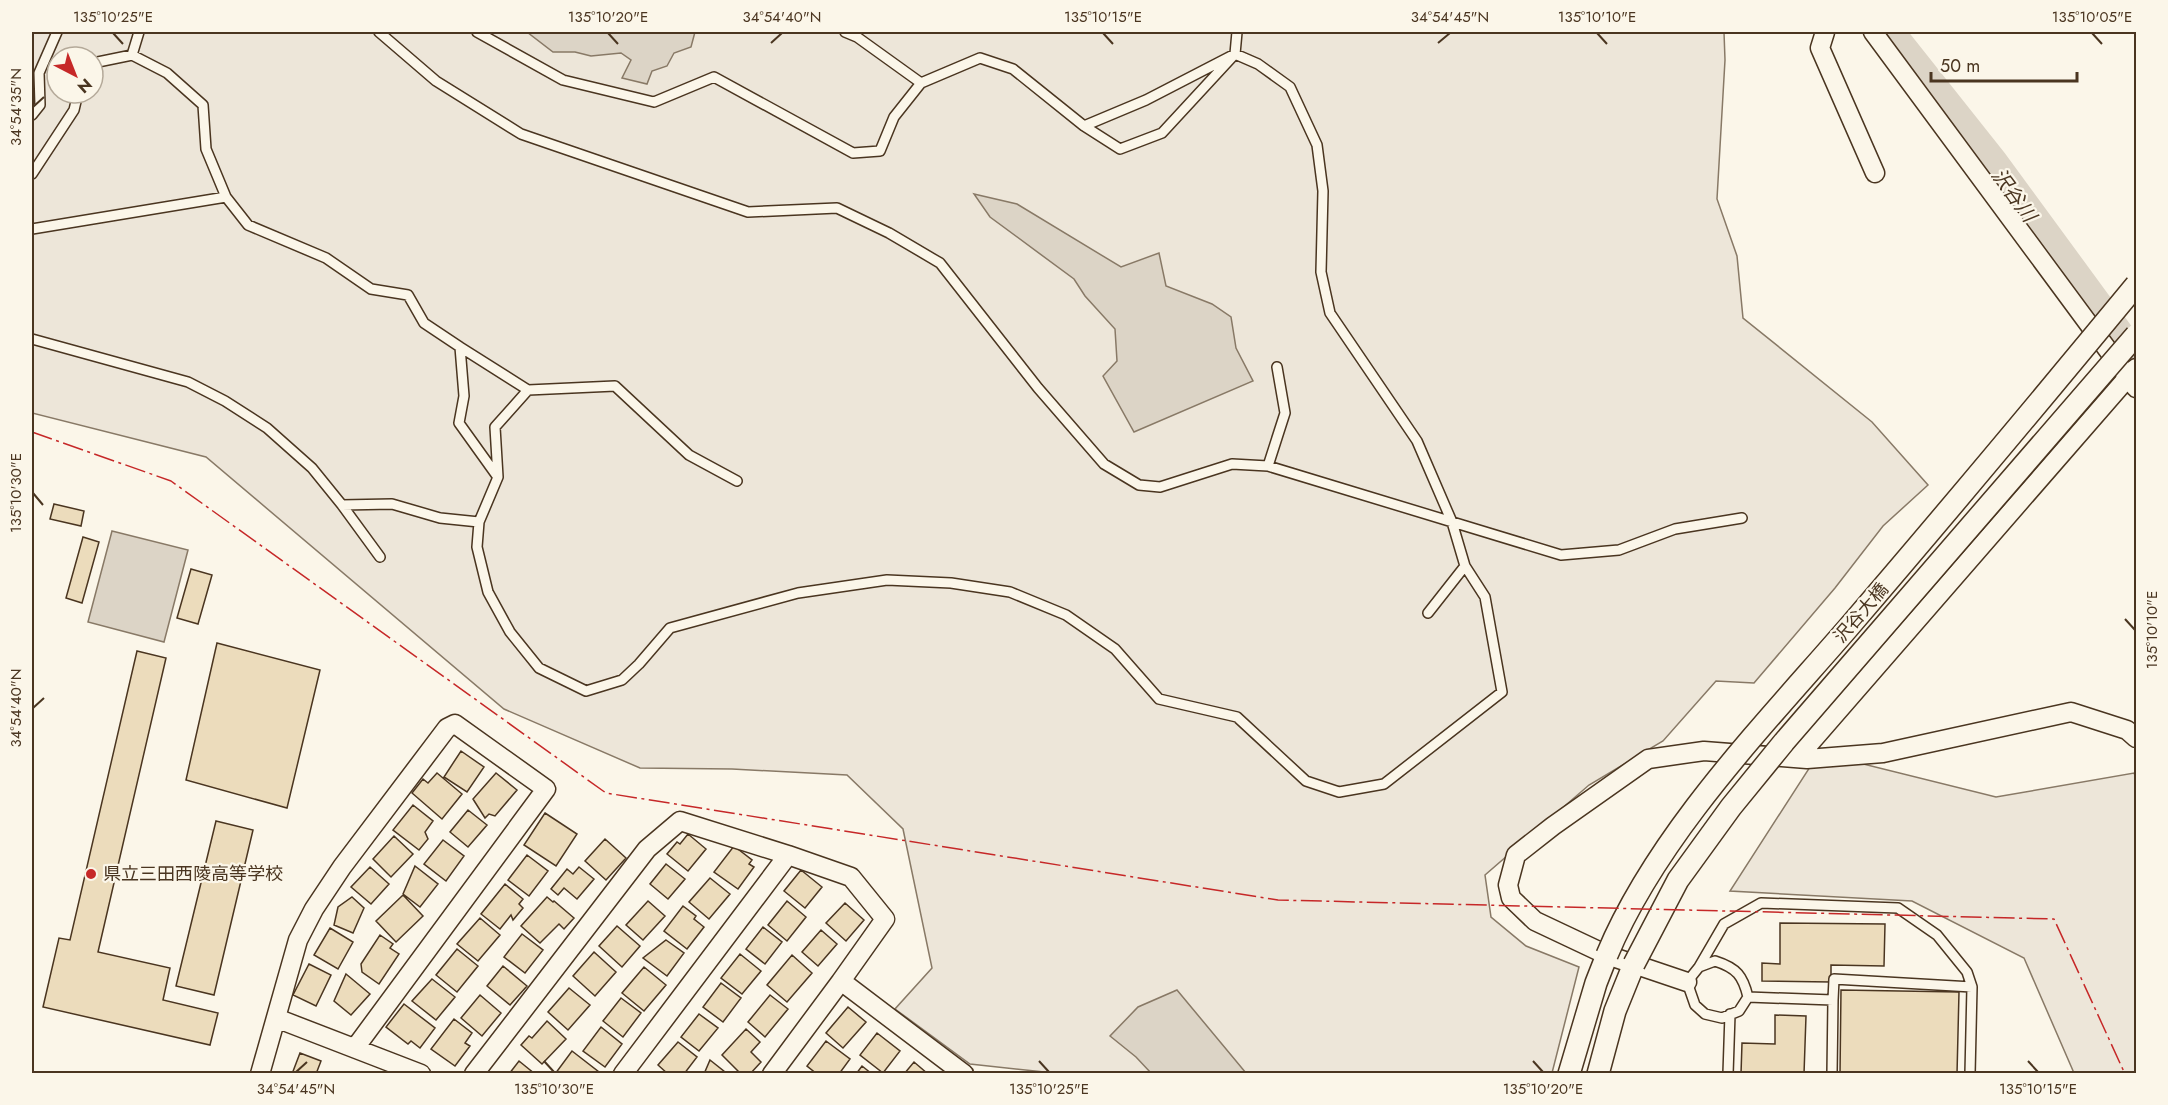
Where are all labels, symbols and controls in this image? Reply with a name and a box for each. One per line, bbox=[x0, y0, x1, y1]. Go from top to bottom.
text: 135°10'25"E bbox=[73, 6, 153, 28]
text: 135°10'20"E bbox=[568, 6, 648, 28]
text: 34°54'40"N bbox=[743, 6, 821, 28]
text: 135°10'15"E bbox=[1064, 6, 1142, 28]
text: 34°54'45"N bbox=[1411, 6, 1489, 28]
text: 135°10'10"E bbox=[1558, 6, 1636, 28]
text: 135°10'05"E bbox=[2052, 6, 2132, 28]
north arrow bbox=[45, 45, 105, 105]
scale bar bbox=[1931, 45, 2076, 83]
text: 50 m bbox=[1940, 53, 1980, 79]
text: 34°54'35"N bbox=[5, 68, 27, 146]
text: N bbox=[72, 73, 97, 99]
water label: 沢谷川 bbox=[1984, 163, 2044, 230]
text: 135°10'30"E bbox=[5, 453, 27, 533]
street label: 沢谷大橋 bbox=[1828, 577, 1894, 649]
text: 135°10'10"E bbox=[2141, 591, 2163, 669]
text: 34°54'40"N bbox=[5, 669, 27, 747]
place label: 県立三田西陵高等学校 bbox=[103, 861, 283, 887]
marker: 県立三田西陵高等学校 bbox=[84, 867, 98, 881]
text: 34°54'45"N bbox=[257, 1078, 335, 1100]
text: 135°10'30"E bbox=[514, 1078, 594, 1100]
text: 135°10'25"E bbox=[1009, 1078, 1089, 1100]
text: 135°10'20"E bbox=[1503, 1078, 1583, 1100]
text: 135°10'15"E bbox=[1999, 1078, 2077, 1100]

